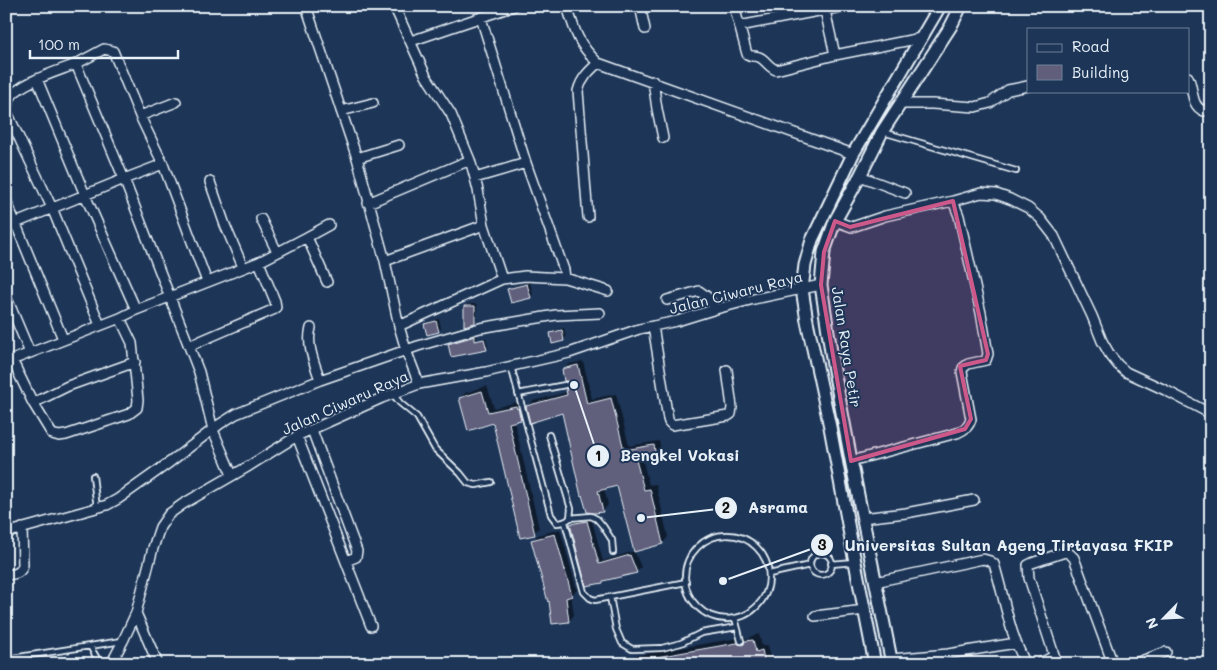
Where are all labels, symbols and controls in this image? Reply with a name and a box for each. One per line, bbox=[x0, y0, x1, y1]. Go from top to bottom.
scale bar bbox=[30, 28, 178, 60]
legend bbox=[1027, 28, 1190, 92]
text: 100 m bbox=[38, 34, 80, 54]
text: Road bbox=[1072, 36, 1109, 56]
text: Building bbox=[1072, 62, 1129, 82]
street label: Jalan Ciwaru Raya bbox=[667, 266, 805, 318]
street label: Jalan Raya Petir bbox=[828, 285, 866, 409]
street label: Jalan Ciwaru Raya bbox=[278, 365, 412, 439]
callout: Bengkel Vokasi bbox=[585, 440, 750, 471]
text: Bengkel Vokasi bbox=[620, 444, 740, 465]
text: 1 bbox=[595, 445, 601, 465]
callout: Asrama bbox=[713, 492, 818, 523]
text: Asrama bbox=[748, 496, 808, 517]
text: 2 bbox=[722, 497, 730, 517]
callout: Universitas Sultan Ageng Tirtayasa FKIP bbox=[810, 530, 1183, 561]
text: 3 bbox=[817, 534, 827, 554]
text: Universitas Sultan Ageng Tirtayasa FKIP bbox=[845, 534, 1173, 555]
north arrow bbox=[1140, 592, 1190, 642]
text: N bbox=[1141, 615, 1163, 632]

